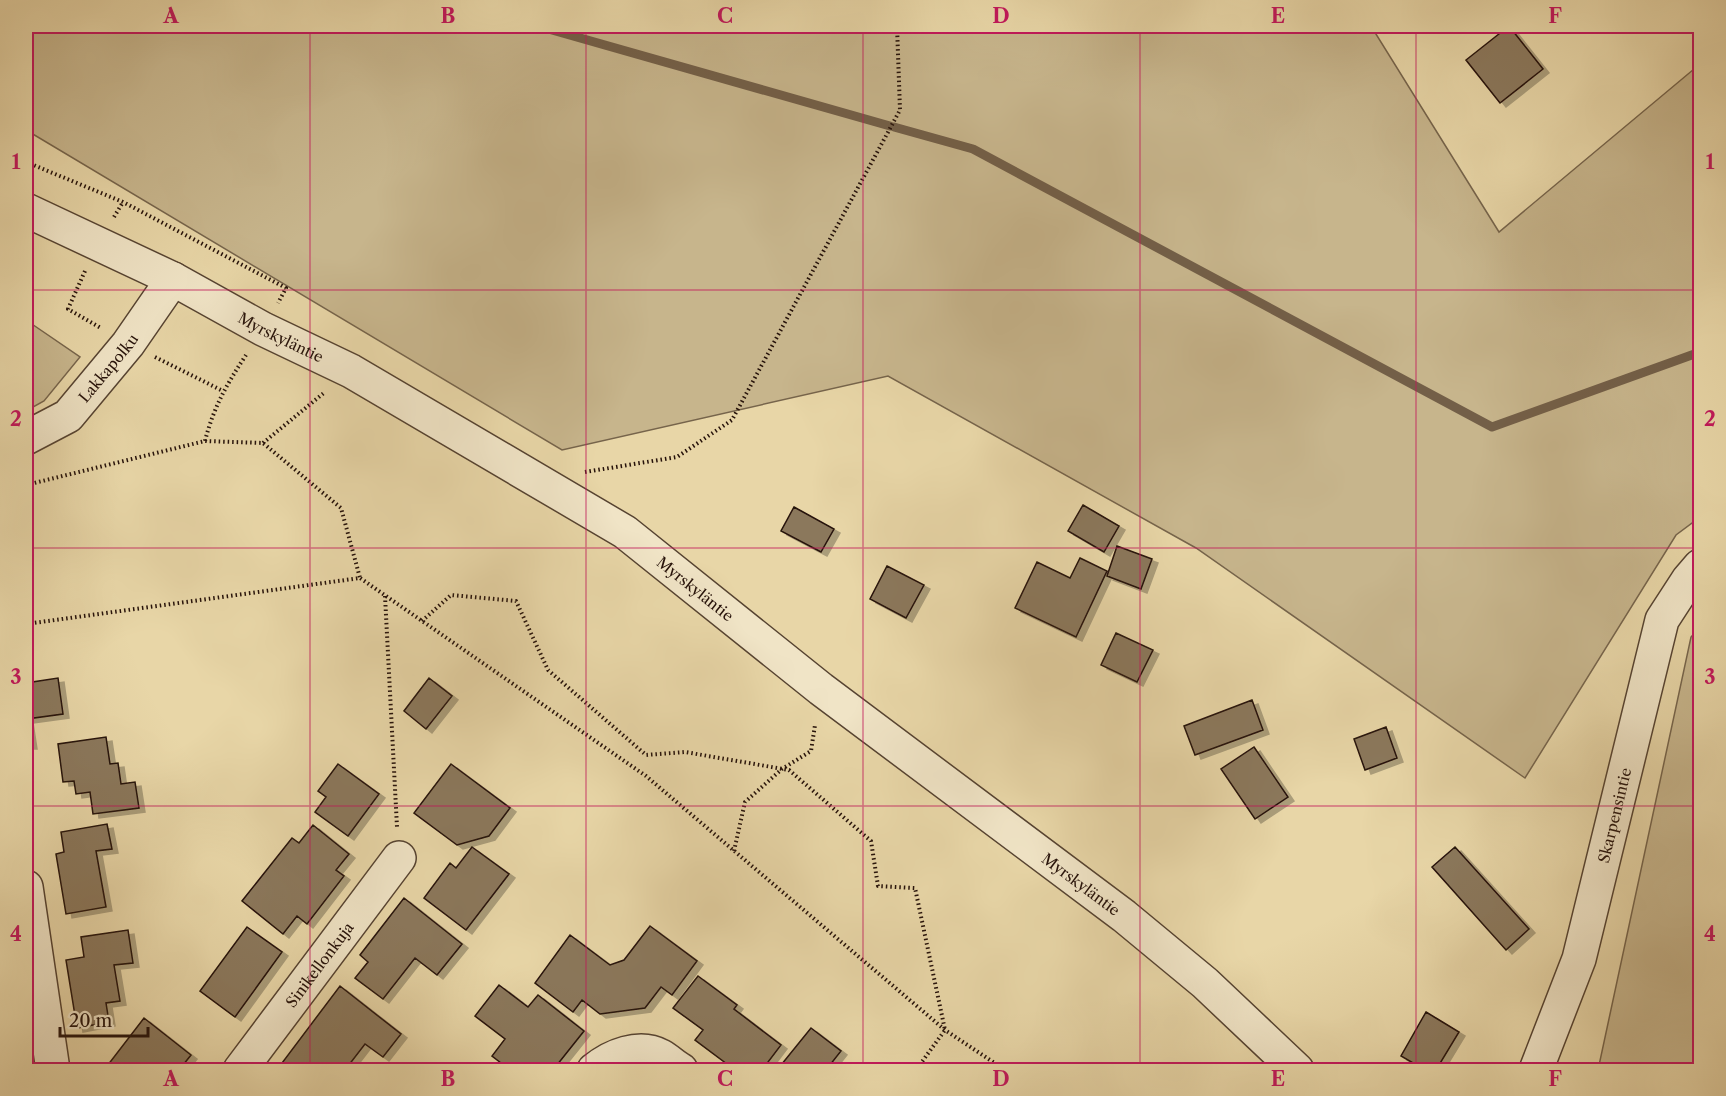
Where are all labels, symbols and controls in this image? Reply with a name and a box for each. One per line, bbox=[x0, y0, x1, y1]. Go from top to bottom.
text: A bbox=[162, 4, 179, 28]
text: B bbox=[441, 4, 456, 28]
text: C bbox=[717, 4, 733, 28]
text: D bbox=[992, 4, 1010, 28]
text: E bbox=[1271, 4, 1285, 28]
text: F bbox=[1548, 4, 1562, 28]
text: 1 bbox=[12, 150, 21, 174]
text: 1 bbox=[1706, 150, 1715, 174]
street label: Myrskyläntie bbox=[235, 308, 327, 366]
street label: Lakkapolku bbox=[74, 330, 142, 406]
text: 2 bbox=[10, 407, 22, 431]
text: 2 bbox=[1704, 407, 1716, 431]
street label: Myrskyläntie bbox=[653, 552, 738, 625]
text: 3 bbox=[10, 665, 22, 689]
text: 3 bbox=[1704, 665, 1716, 689]
street label: Skarpensintie bbox=[1593, 766, 1635, 865]
street label: Myrskyläntie bbox=[1038, 849, 1124, 919]
street label: Sinikellonkuja bbox=[281, 918, 357, 1011]
text: 4 bbox=[10, 922, 22, 946]
text: 4 bbox=[1704, 922, 1716, 946]
scale bar bbox=[60, 1000, 148, 1038]
text: 20 m bbox=[69, 1010, 113, 1032]
text: A bbox=[162, 1067, 179, 1091]
text: B bbox=[441, 1067, 456, 1091]
text: C bbox=[717, 1067, 733, 1091]
text: D bbox=[992, 1067, 1010, 1091]
text: E bbox=[1271, 1067, 1285, 1091]
text: F bbox=[1548, 1067, 1562, 1091]

